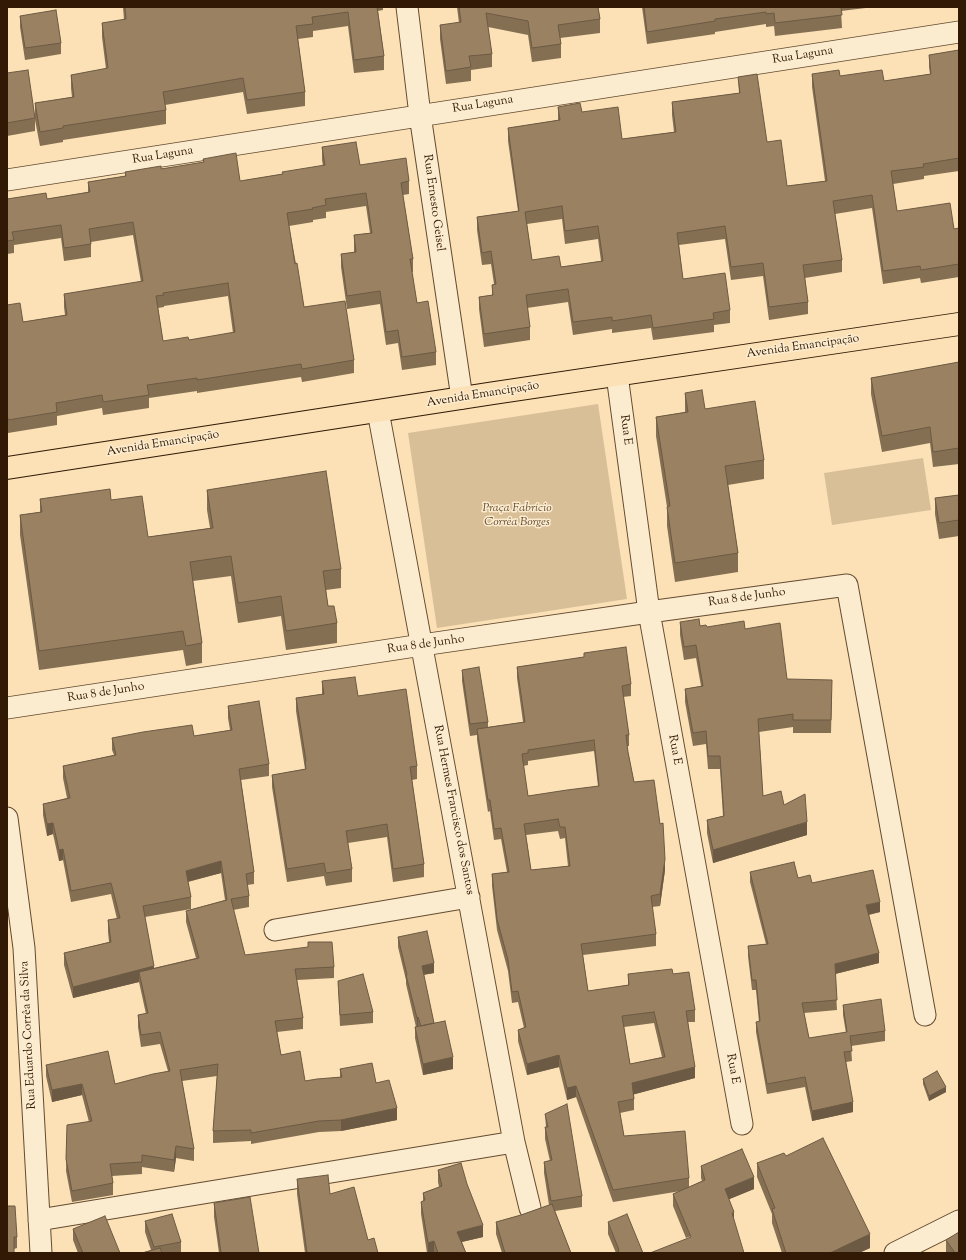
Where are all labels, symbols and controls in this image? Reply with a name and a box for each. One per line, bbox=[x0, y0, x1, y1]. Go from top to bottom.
street label: Rua Laguna bbox=[772, 44, 834, 68]
street label: Rua Laguna bbox=[452, 93, 514, 117]
street label: Rua Laguna bbox=[132, 144, 194, 168]
street label: Rua Ernesto Geisel bbox=[419, 154, 447, 252]
street label: Avenida Emancipação bbox=[746, 332, 860, 362]
street label: Avenida Emancipação bbox=[426, 379, 540, 411]
street label: Rua E bbox=[616, 414, 634, 446]
street label: Avenida Emancipação bbox=[106, 428, 220, 460]
park label: Praça Fabrício Corrêa Borges bbox=[483, 502, 551, 530]
street label: Rua 8 de Junho bbox=[708, 585, 786, 611]
street label: Rua 8 de Junho bbox=[387, 632, 465, 658]
street label: Rua 8 de Junho bbox=[67, 680, 145, 706]
street label: Rua Hermes Francisco dos Santos bbox=[429, 724, 477, 896]
street label: Rua E bbox=[664, 734, 684, 766]
street label: Rua Eduardo Corrêa da Silva bbox=[18, 960, 40, 1110]
street label: Rua E bbox=[722, 1053, 742, 1085]

